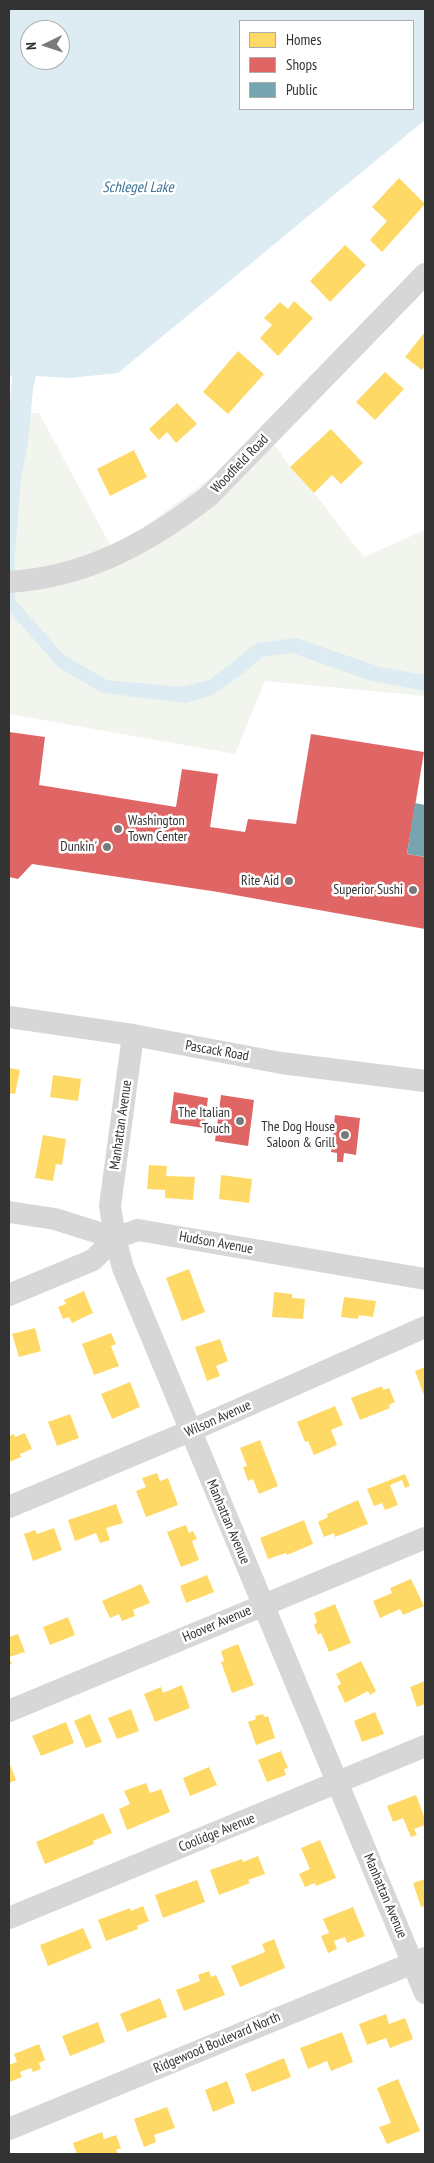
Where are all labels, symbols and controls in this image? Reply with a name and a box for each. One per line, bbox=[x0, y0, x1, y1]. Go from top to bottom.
north arrow bbox=[20, 20, 70, 70]
legend bbox=[239, 20, 414, 110]
text: Homes bbox=[286, 30, 322, 49]
text: N bbox=[22, 42, 40, 50]
text: Shops bbox=[286, 55, 317, 74]
text: Public bbox=[286, 80, 317, 99]
water label: Schlegel Lake bbox=[102, 179, 174, 197]
street label: Woodfield Road bbox=[208, 431, 272, 497]
place label: Washington Town Center bbox=[128, 813, 187, 846]
marker: Washington Town Center bbox=[112, 823, 124, 835]
place label: Dunkin' bbox=[60, 839, 97, 855]
marker: Dunkin' bbox=[101, 841, 113, 853]
place label: Rite Aid bbox=[241, 873, 279, 889]
marker: Rite Aid bbox=[283, 875, 295, 887]
place label: Superior Sushi bbox=[333, 882, 403, 898]
marker: Superior Sushi bbox=[407, 884, 419, 896]
street label: Pascack Road bbox=[184, 1037, 250, 1065]
street label: Manhattan Avenue bbox=[106, 1079, 136, 1171]
place label: The Italian Touch bbox=[178, 1105, 230, 1138]
marker: The Italian Touch bbox=[234, 1115, 246, 1127]
place label: The Dog House Saloon & Grill bbox=[261, 1119, 335, 1152]
marker: The Dog House Saloon & Grill bbox=[339, 1129, 351, 1141]
street label: Hudson Avenue bbox=[178, 1228, 254, 1258]
street label: Wilson Avenue bbox=[182, 1397, 254, 1441]
street label: Manhattan Avenue bbox=[203, 1477, 253, 1567]
street label: Hoover Avenue bbox=[180, 1602, 254, 1646]
street label: Coolidge Avenue bbox=[176, 1810, 258, 1856]
street label: Manhattan Avenue bbox=[360, 1851, 410, 1941]
street label: Ridgewood Boulevard North bbox=[151, 2009, 283, 2077]

